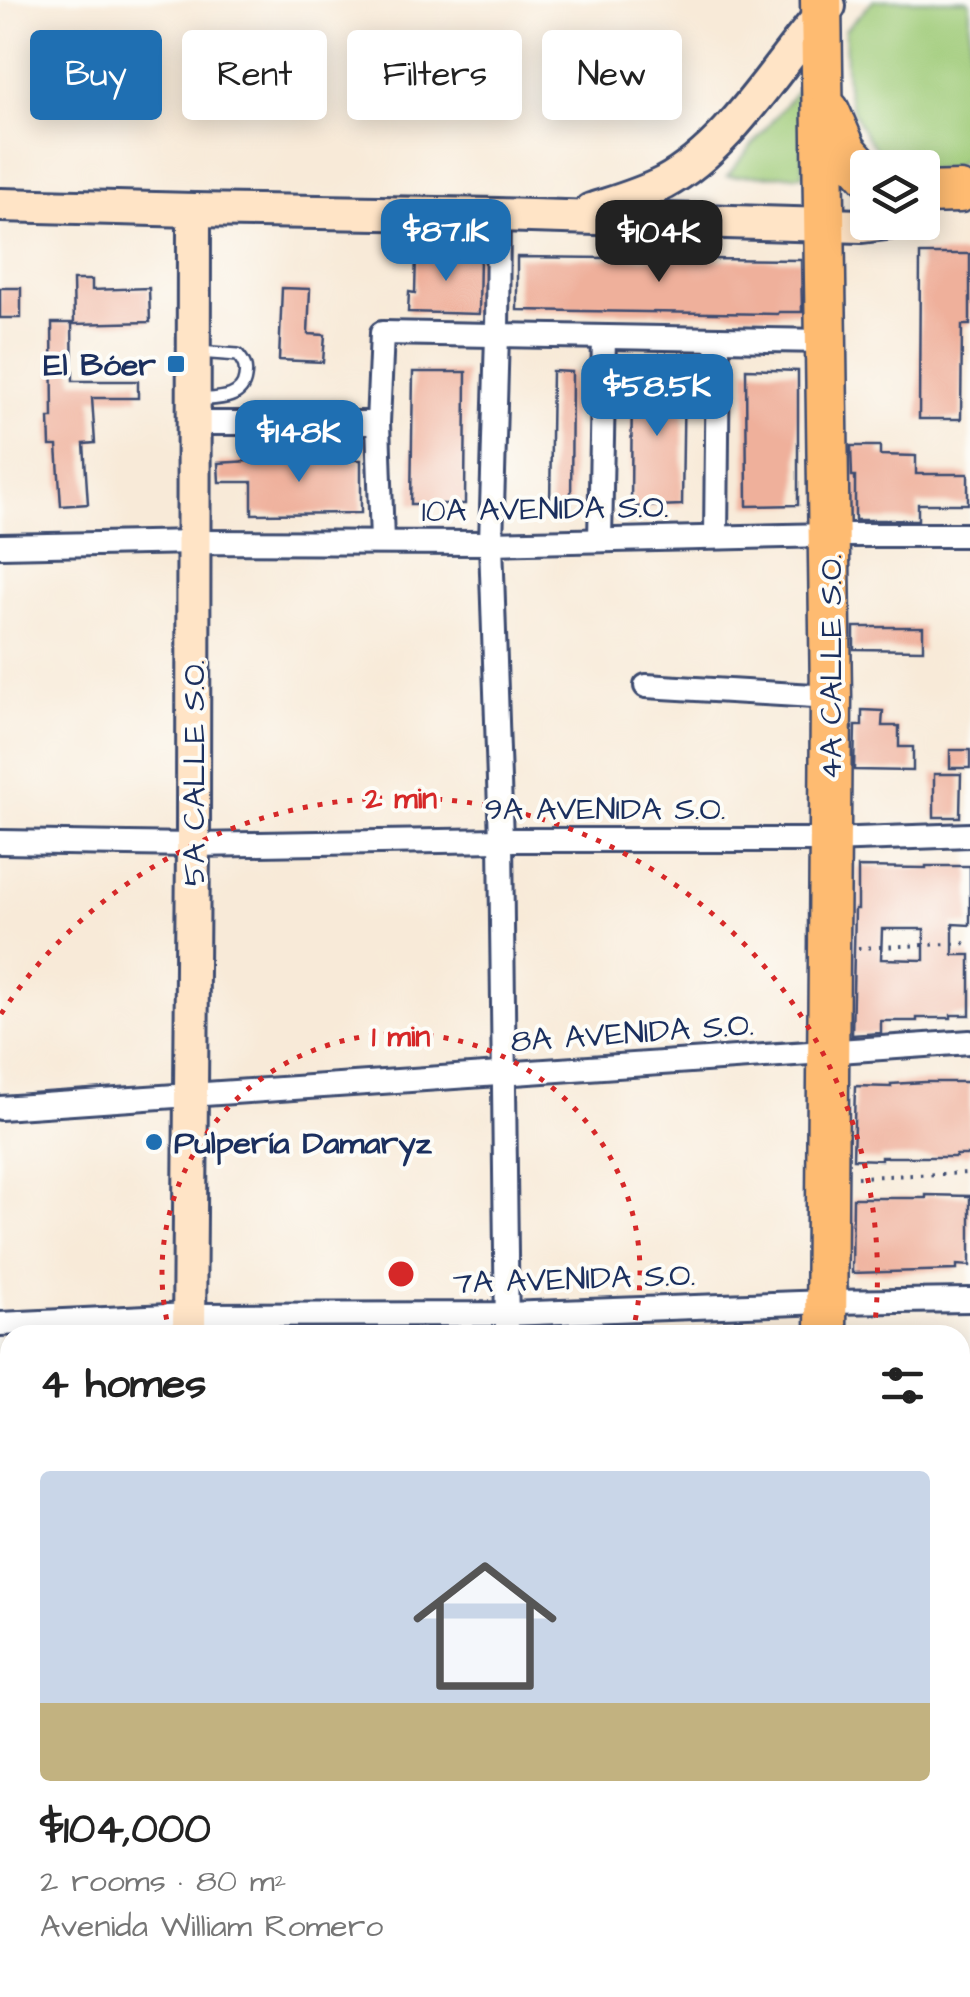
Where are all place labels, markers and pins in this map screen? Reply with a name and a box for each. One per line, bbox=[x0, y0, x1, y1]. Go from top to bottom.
pin: $87.1K bbox=[365, 199, 527, 284]
pin: $104K bbox=[589, 200, 729, 285]
place label: El Bóer bbox=[44, 343, 156, 388]
marker: El Bóer bbox=[165, 353, 187, 375]
pin: $58.5K bbox=[576, 354, 738, 439]
pin: $148K bbox=[229, 400, 369, 485]
place label: Pulpería Damaryz bbox=[174, 1121, 433, 1167]
marker: Pulpería Damaryz bbox=[143, 1131, 165, 1153]
centre of rings bbox=[383, 1256, 419, 1292]

